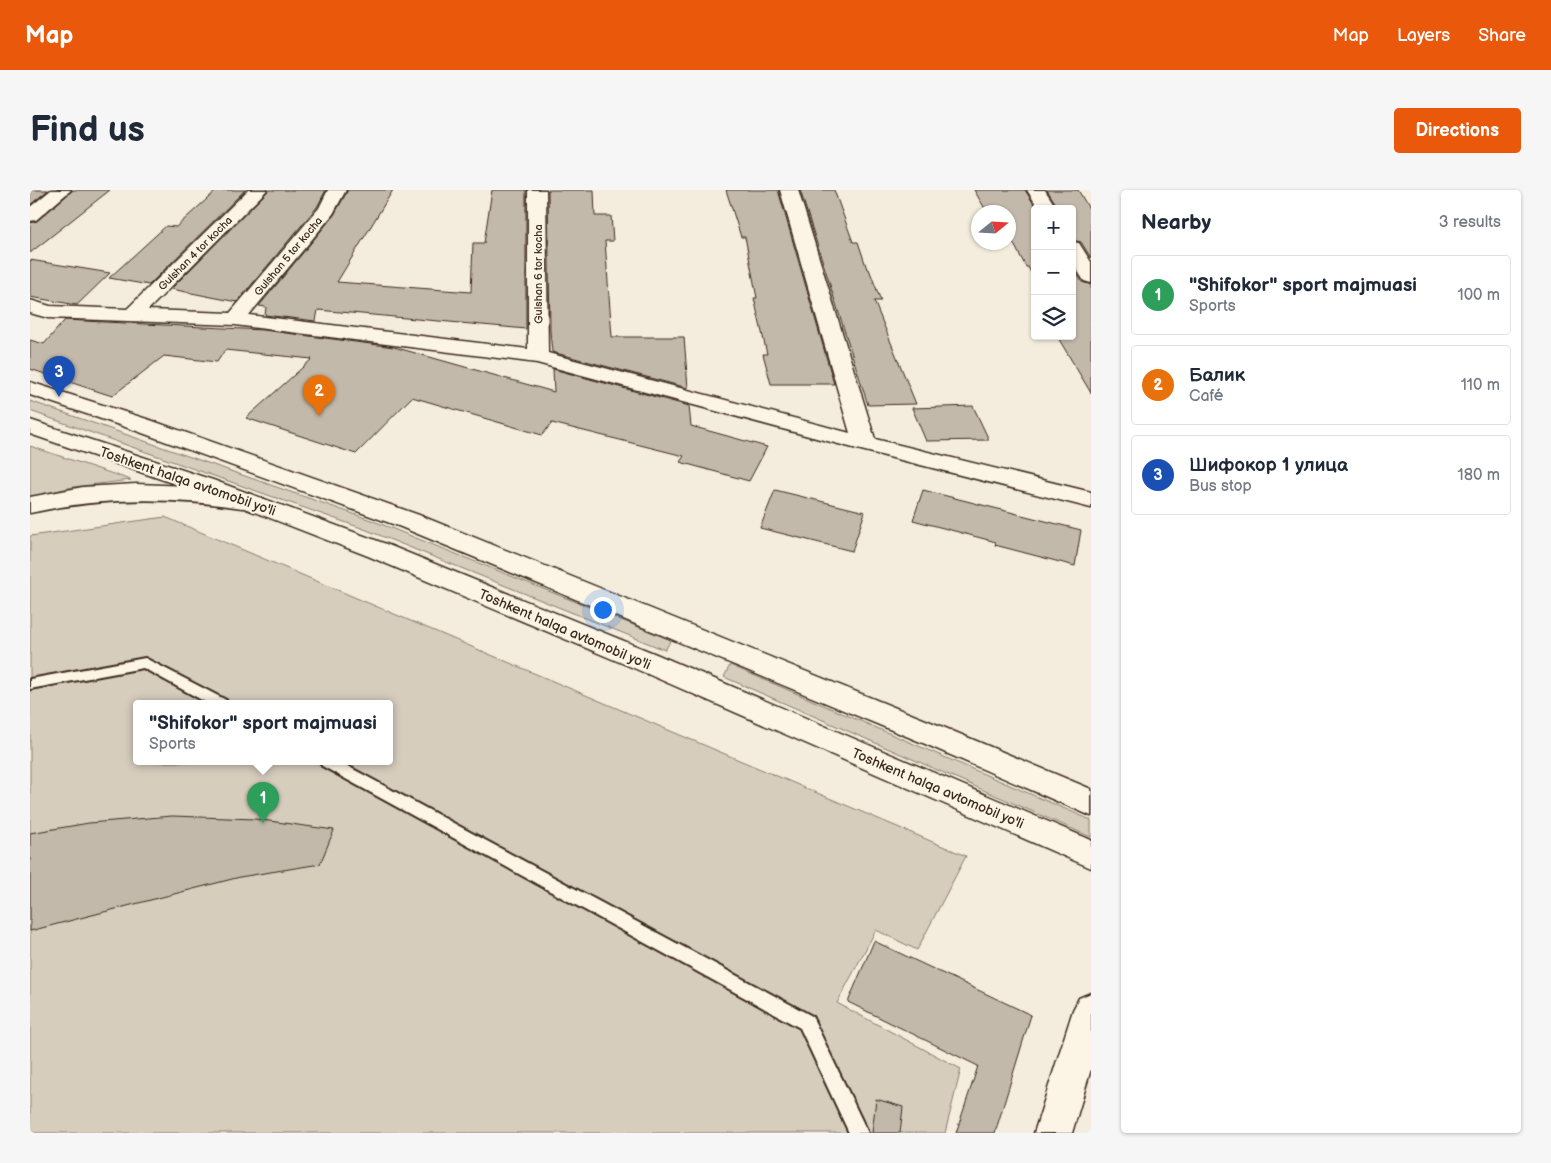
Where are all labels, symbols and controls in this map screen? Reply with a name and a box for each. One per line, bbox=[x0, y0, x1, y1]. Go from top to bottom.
text: Map bbox=[25, 21, 73, 50]
text: Map bbox=[1333, 25, 1369, 46]
text: Layers bbox=[1397, 25, 1450, 46]
text: Share bbox=[1478, 25, 1526, 46]
button: Directions bbox=[1394, 108, 1521, 153]
text: Find us bbox=[30, 109, 145, 152]
north arrow bbox=[971, 205, 1016, 250]
map controls bbox=[1031, 205, 1076, 340]
button: + bbox=[1031, 205, 1076, 250]
text: Nearby bbox=[1141, 210, 1211, 235]
text: 3 results bbox=[1439, 213, 1501, 232]
street label: Gulshan 4 tor kocha bbox=[156, 214, 235, 293]
street label: Gulshan 5 tor kocha bbox=[252, 214, 325, 298]
street label: Gulshan 6 tor kocha bbox=[532, 224, 545, 324]
button: − bbox=[1031, 250, 1076, 295]
text: "Shifokor" sport majmuasi bbox=[1189, 274, 1417, 297]
text: 1 bbox=[1155, 286, 1161, 305]
text: 100 m bbox=[1457, 286, 1500, 305]
button: layers bbox=[1031, 295, 1076, 340]
text: Sports bbox=[1189, 297, 1236, 316]
pin: 3 bbox=[43, 356, 75, 397]
text: Балик bbox=[1189, 364, 1245, 387]
pin: 2 bbox=[303, 375, 335, 416]
text: 2 bbox=[1153, 376, 1163, 395]
text: 110 m bbox=[1461, 376, 1500, 395]
text: Café bbox=[1189, 387, 1223, 406]
street label: Toshkent halqa avtomobil yo'li bbox=[97, 443, 278, 520]
text: Шифокор 1 улица bbox=[1189, 454, 1348, 477]
text: 3 bbox=[1153, 466, 1163, 485]
text: 180 m bbox=[1458, 466, 1500, 485]
text: Bus stop bbox=[1189, 477, 1252, 496]
street label: Toshkent halqa avtomobil yo'li bbox=[476, 585, 653, 673]
your location bbox=[590, 597, 616, 623]
popup bbox=[133, 700, 393, 765]
text: "Shifokor" sport majmuasi bbox=[149, 712, 377, 735]
text: Sports bbox=[149, 735, 196, 754]
street label: Toshkent halqa avtomobil yo'li bbox=[849, 744, 1026, 832]
pin: 1 bbox=[247, 782, 279, 823]

